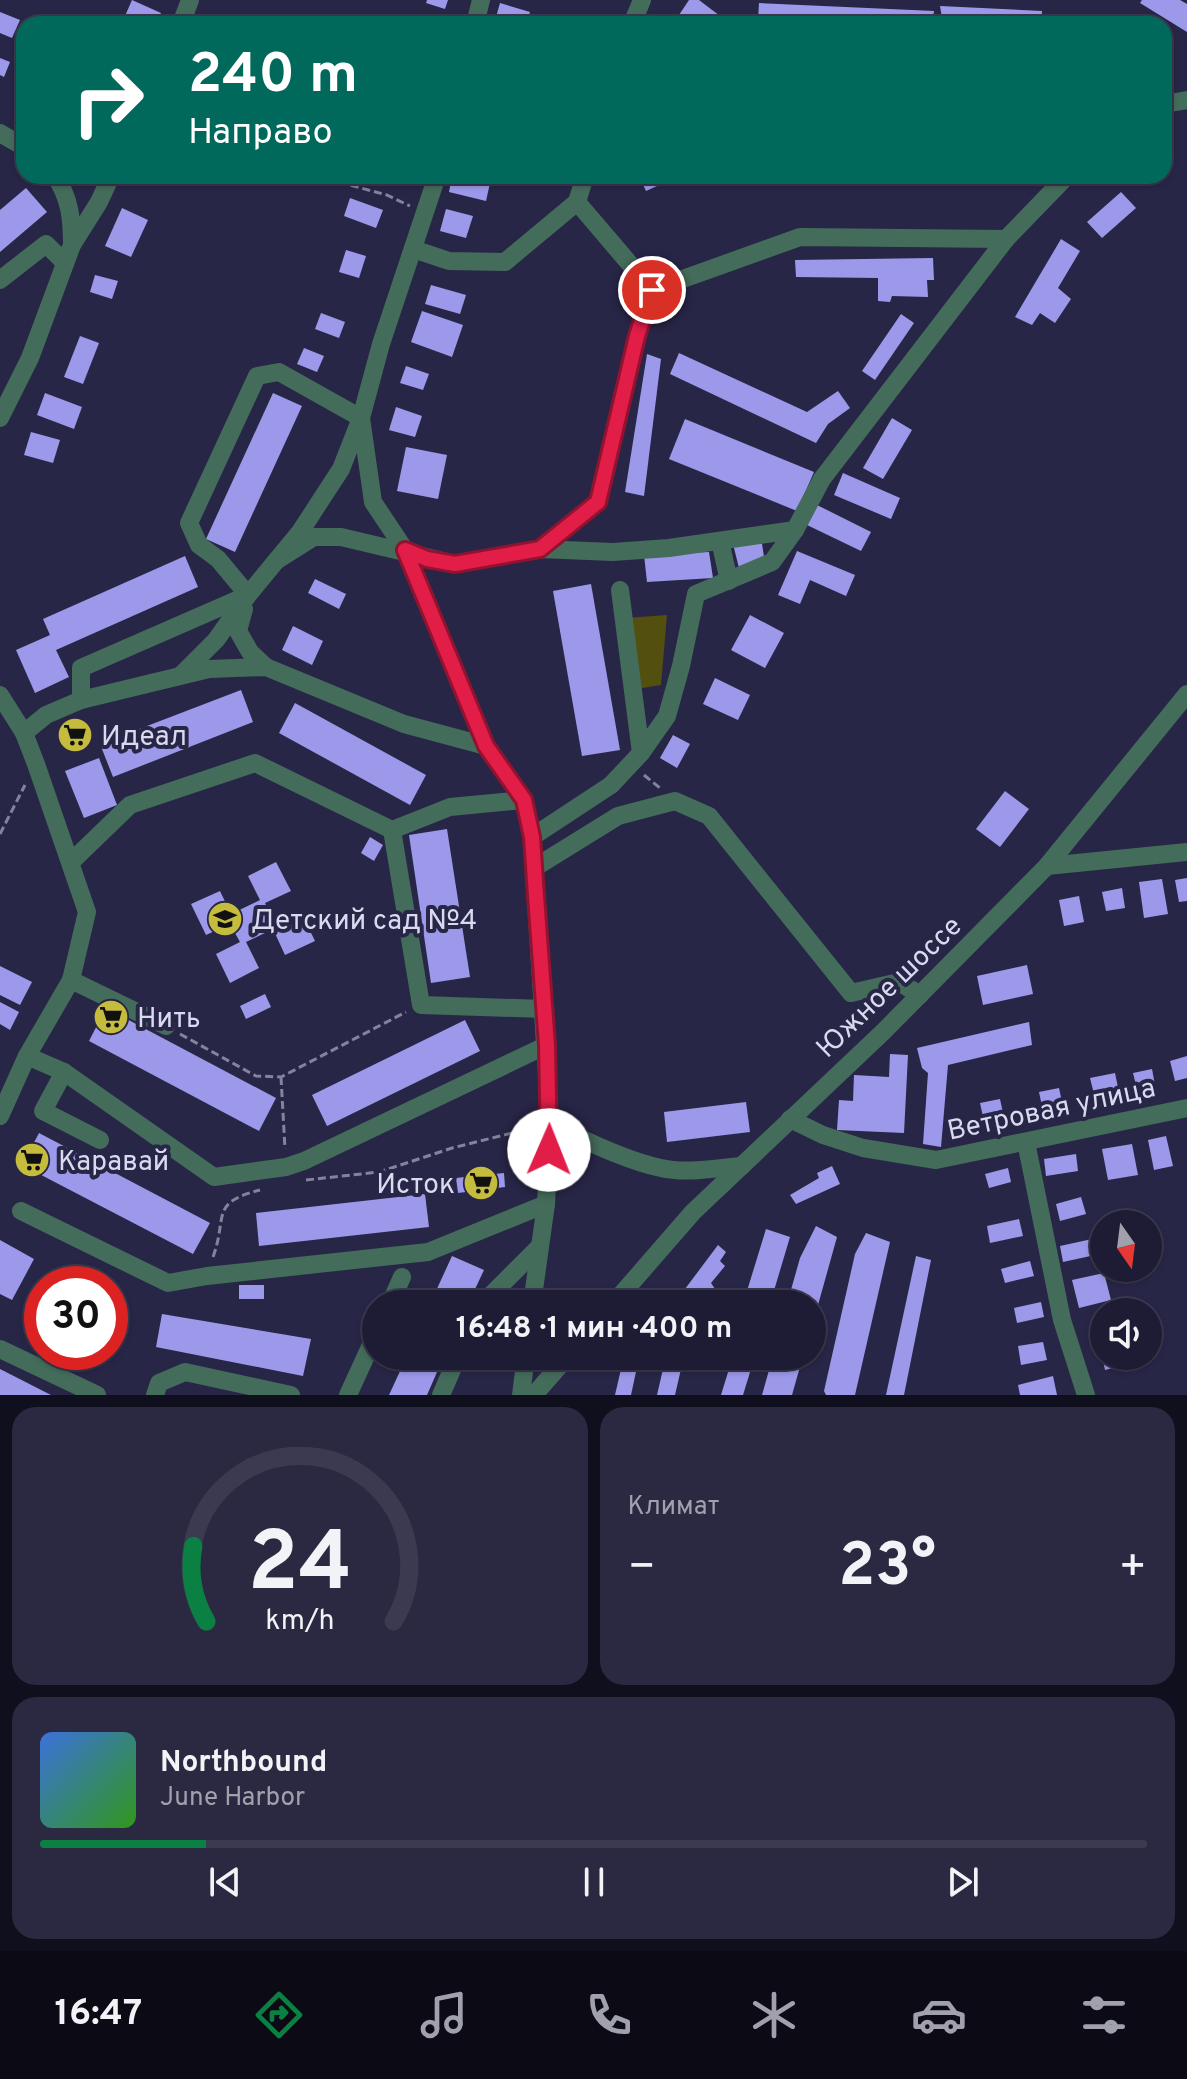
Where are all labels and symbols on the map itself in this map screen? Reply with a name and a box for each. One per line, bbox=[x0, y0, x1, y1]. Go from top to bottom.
pin bbox=[618, 256, 686, 324]
supermarket icon: Идеал bbox=[56, 716, 94, 754]
place label: Идеал bbox=[101, 720, 187, 756]
school or university icon: Детский сад №4 bbox=[206, 900, 244, 938]
place label: Детский сад №4 bbox=[251, 904, 477, 940]
street label: Южное шоссе bbox=[810, 910, 971, 1067]
supermarket icon: Нить bbox=[92, 998, 130, 1036]
place label: Нить bbox=[137, 1002, 201, 1038]
street label: Ветровая улица bbox=[944, 1071, 1159, 1151]
position arrow bbox=[507, 1108, 591, 1192]
supermarket icon: Каравай bbox=[13, 1141, 51, 1179]
place label: Каравай bbox=[58, 1145, 169, 1181]
supermarket icon: Исток bbox=[462, 1164, 500, 1202]
place label: Исток bbox=[376, 1168, 455, 1204]
north arrow bbox=[1090, 1210, 1162, 1282]
speed limit sign: 30 bbox=[24, 1266, 128, 1370]

